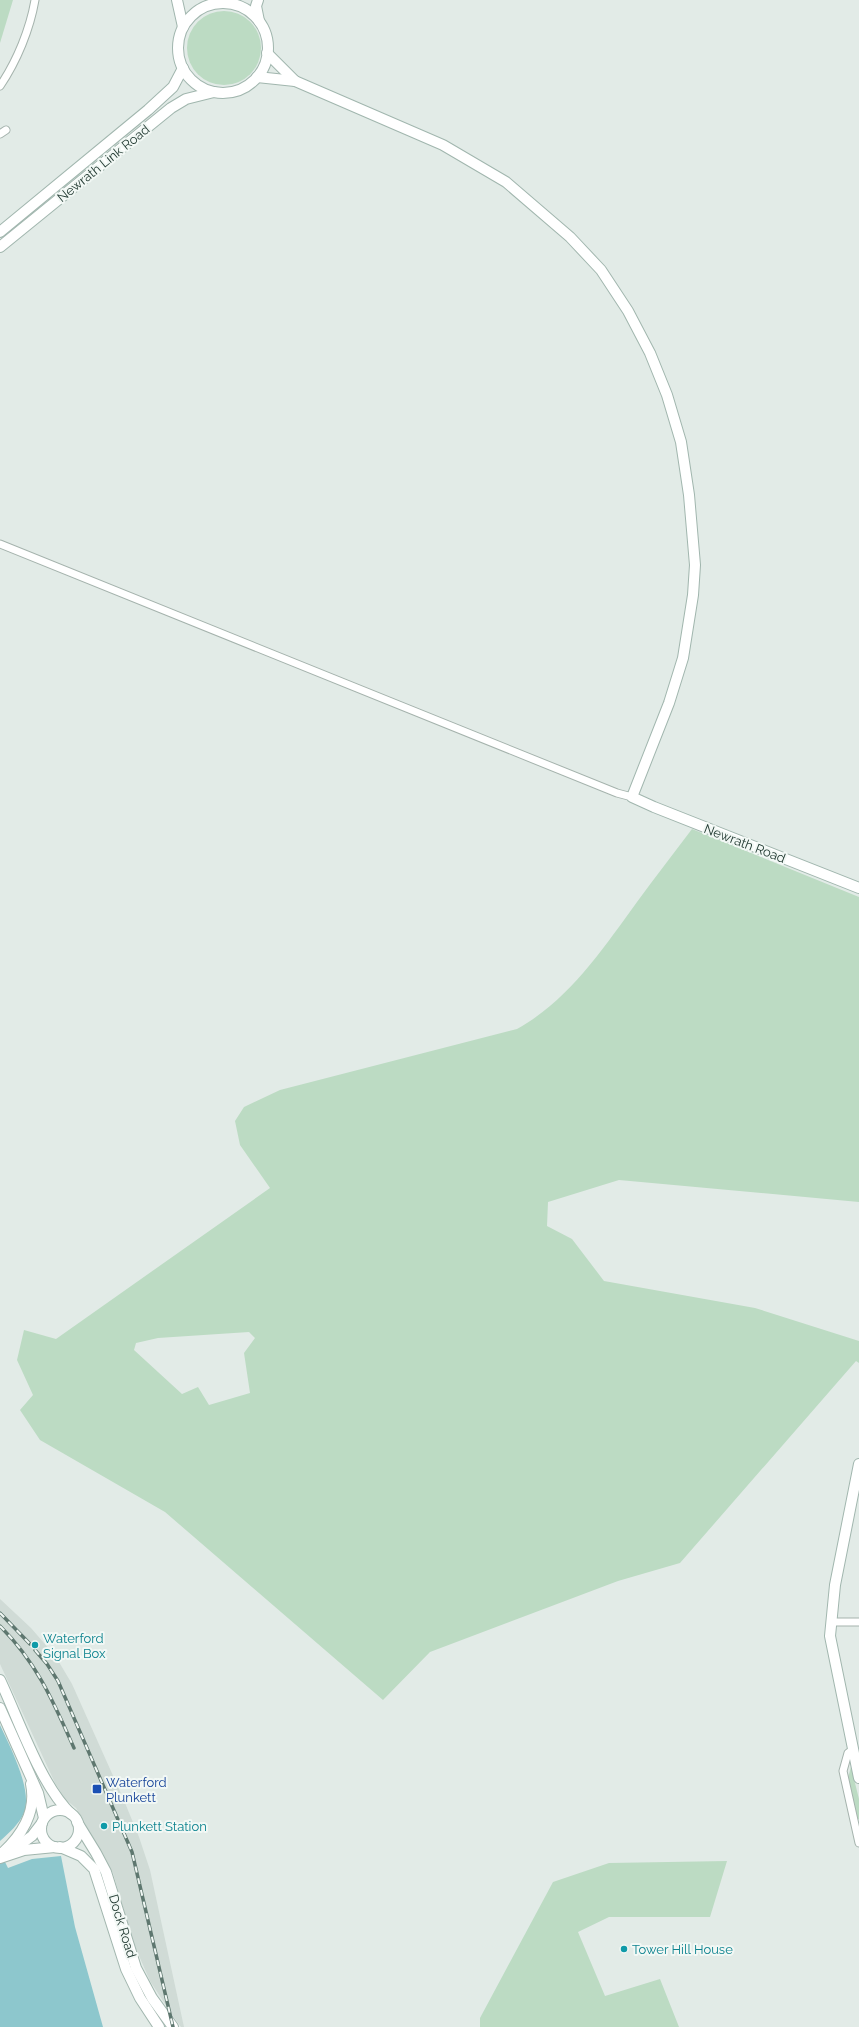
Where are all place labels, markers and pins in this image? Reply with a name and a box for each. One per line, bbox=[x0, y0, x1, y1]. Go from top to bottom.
place label: Waterford Signal Box bbox=[43, 1631, 106, 1661]
marker: Waterford Signal Box bbox=[30, 1640, 40, 1650]
place label: Waterford Plunkett bbox=[106, 1775, 167, 1805]
marker: Waterford Plunkett bbox=[91, 1783, 103, 1795]
place label: Plunkett Station bbox=[112, 1819, 207, 1834]
marker: Plunkett Station bbox=[99, 1821, 109, 1831]
place label: Tower Hill House bbox=[632, 1942, 733, 1957]
marker: Tower Hill House bbox=[619, 1944, 629, 1954]

